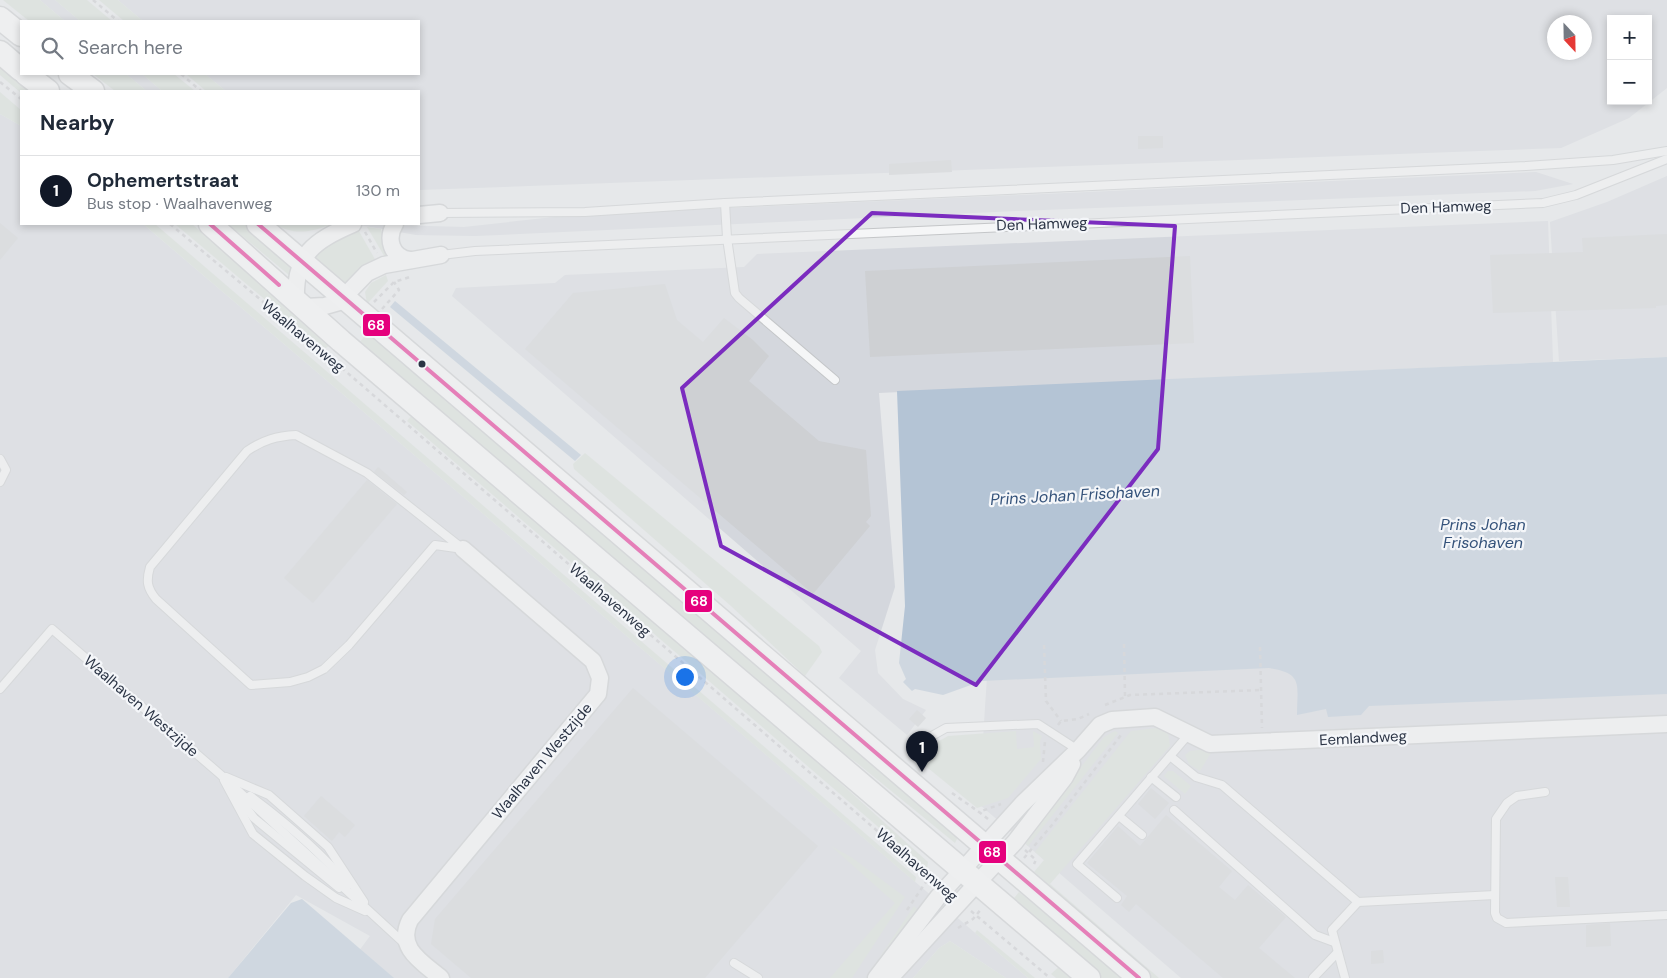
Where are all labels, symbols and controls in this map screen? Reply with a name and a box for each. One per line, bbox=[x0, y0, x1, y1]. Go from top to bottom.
north arrow bbox=[1547, 15, 1592, 60]
map controls bbox=[1607, 15, 1652, 105]
button: + bbox=[1607, 15, 1652, 60]
search box bbox=[20, 20, 420, 75]
icon: search bbox=[38, 34, 66, 62]
text: Search here bbox=[78, 35, 183, 60]
button: − bbox=[1607, 60, 1652, 105]
text: Nearby bbox=[40, 109, 114, 137]
text: Ophemertstraat bbox=[87, 168, 239, 193]
text: 1 bbox=[53, 180, 59, 201]
text: 130 m bbox=[356, 180, 400, 201]
text: Bus stop · Waalhavenweg bbox=[87, 193, 272, 214]
street label: Den Hamweg bbox=[1400, 195, 1492, 219]
street label: Den Hamweg bbox=[996, 212, 1088, 236]
street label: Waalhavenweg bbox=[257, 295, 349, 377]
line badge: 68 bbox=[362, 313, 391, 337]
text: 68 bbox=[367, 316, 385, 334]
unlabelled marker bbox=[417, 359, 427, 369]
water label: Prins Johan Frisohaven bbox=[990, 480, 1160, 510]
water label: Prins Johan Frisohaven bbox=[1440, 514, 1526, 553]
street label: Waalhavenweg bbox=[565, 559, 655, 641]
line badge: 68 bbox=[684, 589, 713, 613]
text: 68 bbox=[690, 592, 708, 610]
street label: Waalhaven Westzijde bbox=[79, 651, 203, 761]
your location bbox=[672, 664, 698, 690]
street label: Waalhaven Westzijde bbox=[487, 699, 597, 823]
street label: Eemlandweg bbox=[1319, 726, 1407, 750]
pin: 1 bbox=[906, 731, 938, 772]
street label: Waalhavenweg bbox=[872, 824, 962, 906]
line badge: 68 bbox=[978, 840, 1007, 864]
text: 68 bbox=[983, 843, 1001, 861]

